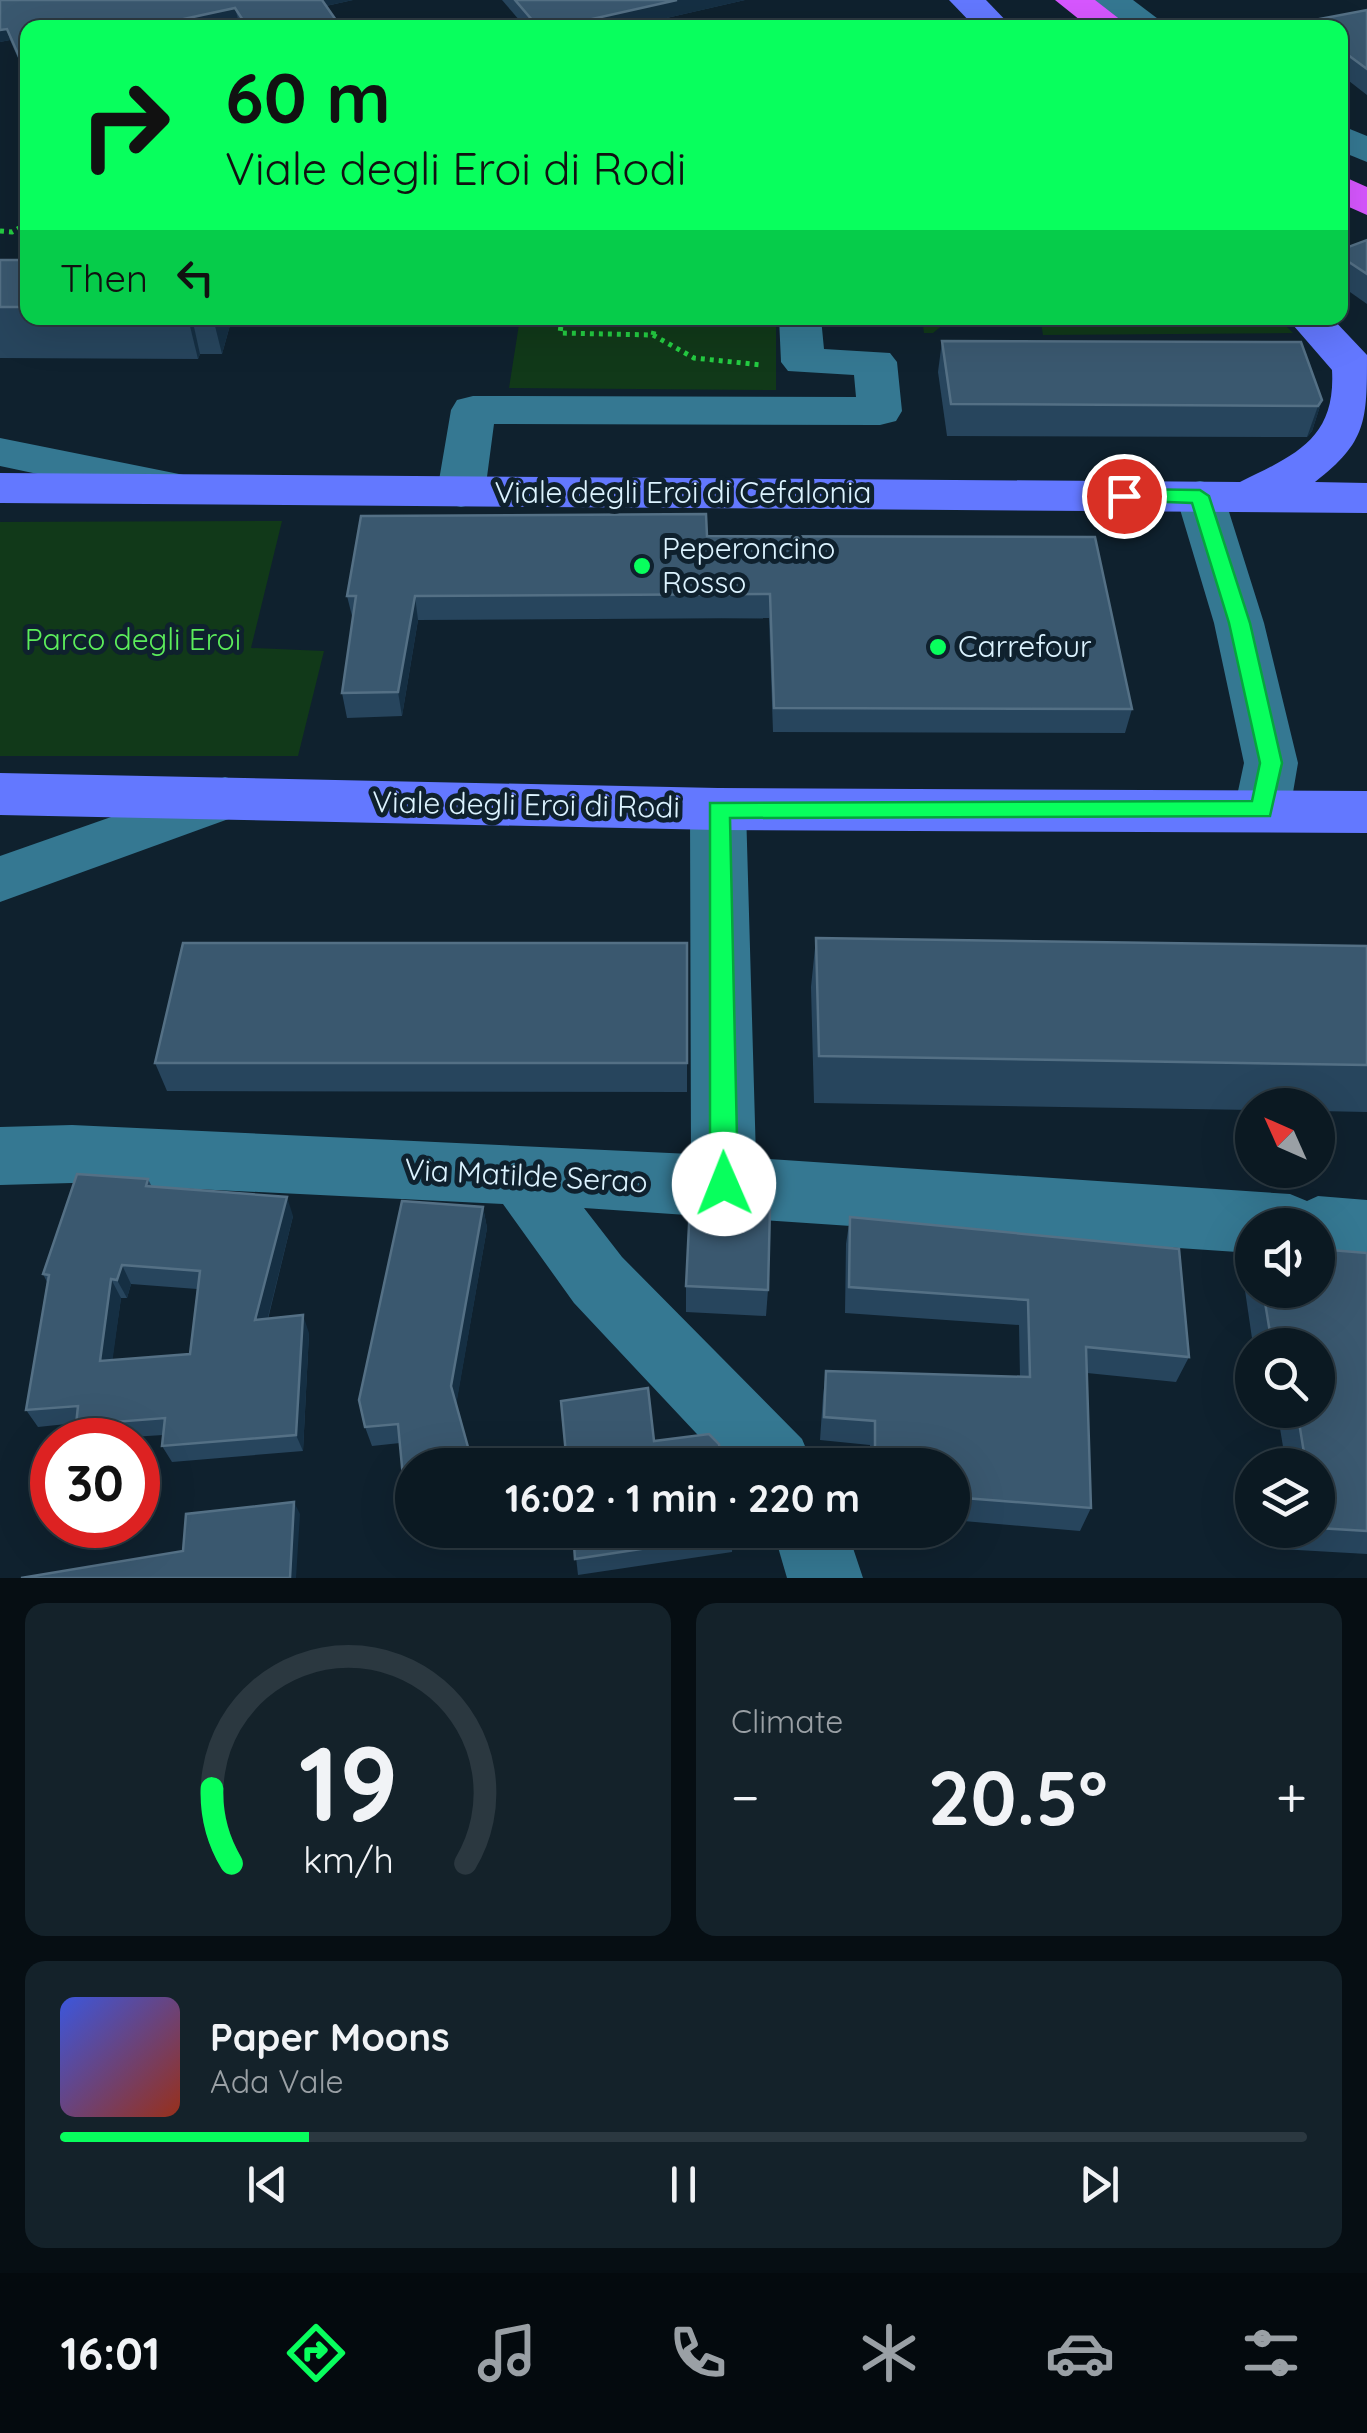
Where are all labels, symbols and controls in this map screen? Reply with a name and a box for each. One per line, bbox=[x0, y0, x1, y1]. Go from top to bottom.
text: 60 m bbox=[225, 53, 391, 141]
icon: right bbox=[60, 60, 190, 190]
text: Viale degli Eroi di Rodi bbox=[225, 140, 686, 196]
icon: left bbox=[168, 250, 223, 305]
text: Then bbox=[60, 254, 148, 302]
pin bbox=[1082, 454, 1167, 539]
icon: arrive bbox=[1097, 469, 1152, 524]
street label: Viale degli Eroi di Cefalonia bbox=[494, 473, 872, 511]
place label: Peperoncino Rosso bbox=[662, 529, 835, 601]
marker: Peperoncino Rosso bbox=[631, 555, 653, 577]
park label: Parco degli Eroi bbox=[25, 620, 241, 658]
place label: Carrefour bbox=[958, 627, 1092, 665]
marker: Carrefour bbox=[927, 636, 949, 658]
street label: Viale degli Eroi di Rodi bbox=[372, 782, 680, 826]
north arrow bbox=[1235, 1088, 1335, 1188]
map controls bbox=[1235, 1088, 1335, 1548]
position arrow bbox=[672, 1132, 776, 1236]
street label: Via Matilde Serao bbox=[403, 1150, 649, 1200]
button: sound bbox=[1235, 1208, 1335, 1308]
button: search bbox=[1235, 1328, 1335, 1428]
speed limit sign: 30 bbox=[30, 1418, 160, 1548]
button: layers bbox=[1235, 1448, 1335, 1548]
text: 16:02 · 1 min · 220 m bbox=[505, 1474, 860, 1522]
text: Climate bbox=[731, 1701, 843, 1741]
text: 19 bbox=[298, 1717, 398, 1847]
text: 20.5° bbox=[928, 1750, 1108, 1844]
text: − bbox=[731, 1762, 760, 1831]
text: + bbox=[1276, 1762, 1307, 1831]
text: km/h bbox=[303, 1837, 393, 1882]
text: Paper Moons bbox=[210, 2013, 450, 2061]
text: Ada Vale bbox=[210, 2061, 344, 2101]
icon: previous bbox=[240, 2157, 295, 2212]
icon: pause bbox=[656, 2157, 711, 2212]
icon: next bbox=[1072, 2157, 1127, 2212]
icon: directions bbox=[281, 2318, 351, 2388]
icon: music bbox=[472, 2318, 542, 2388]
icon: phone bbox=[663, 2318, 733, 2388]
icon: climate bbox=[854, 2318, 924, 2388]
icon: car bbox=[1045, 2318, 1115, 2388]
icon: filters bbox=[1236, 2318, 1306, 2388]
text: 16:01 bbox=[61, 2325, 160, 2381]

